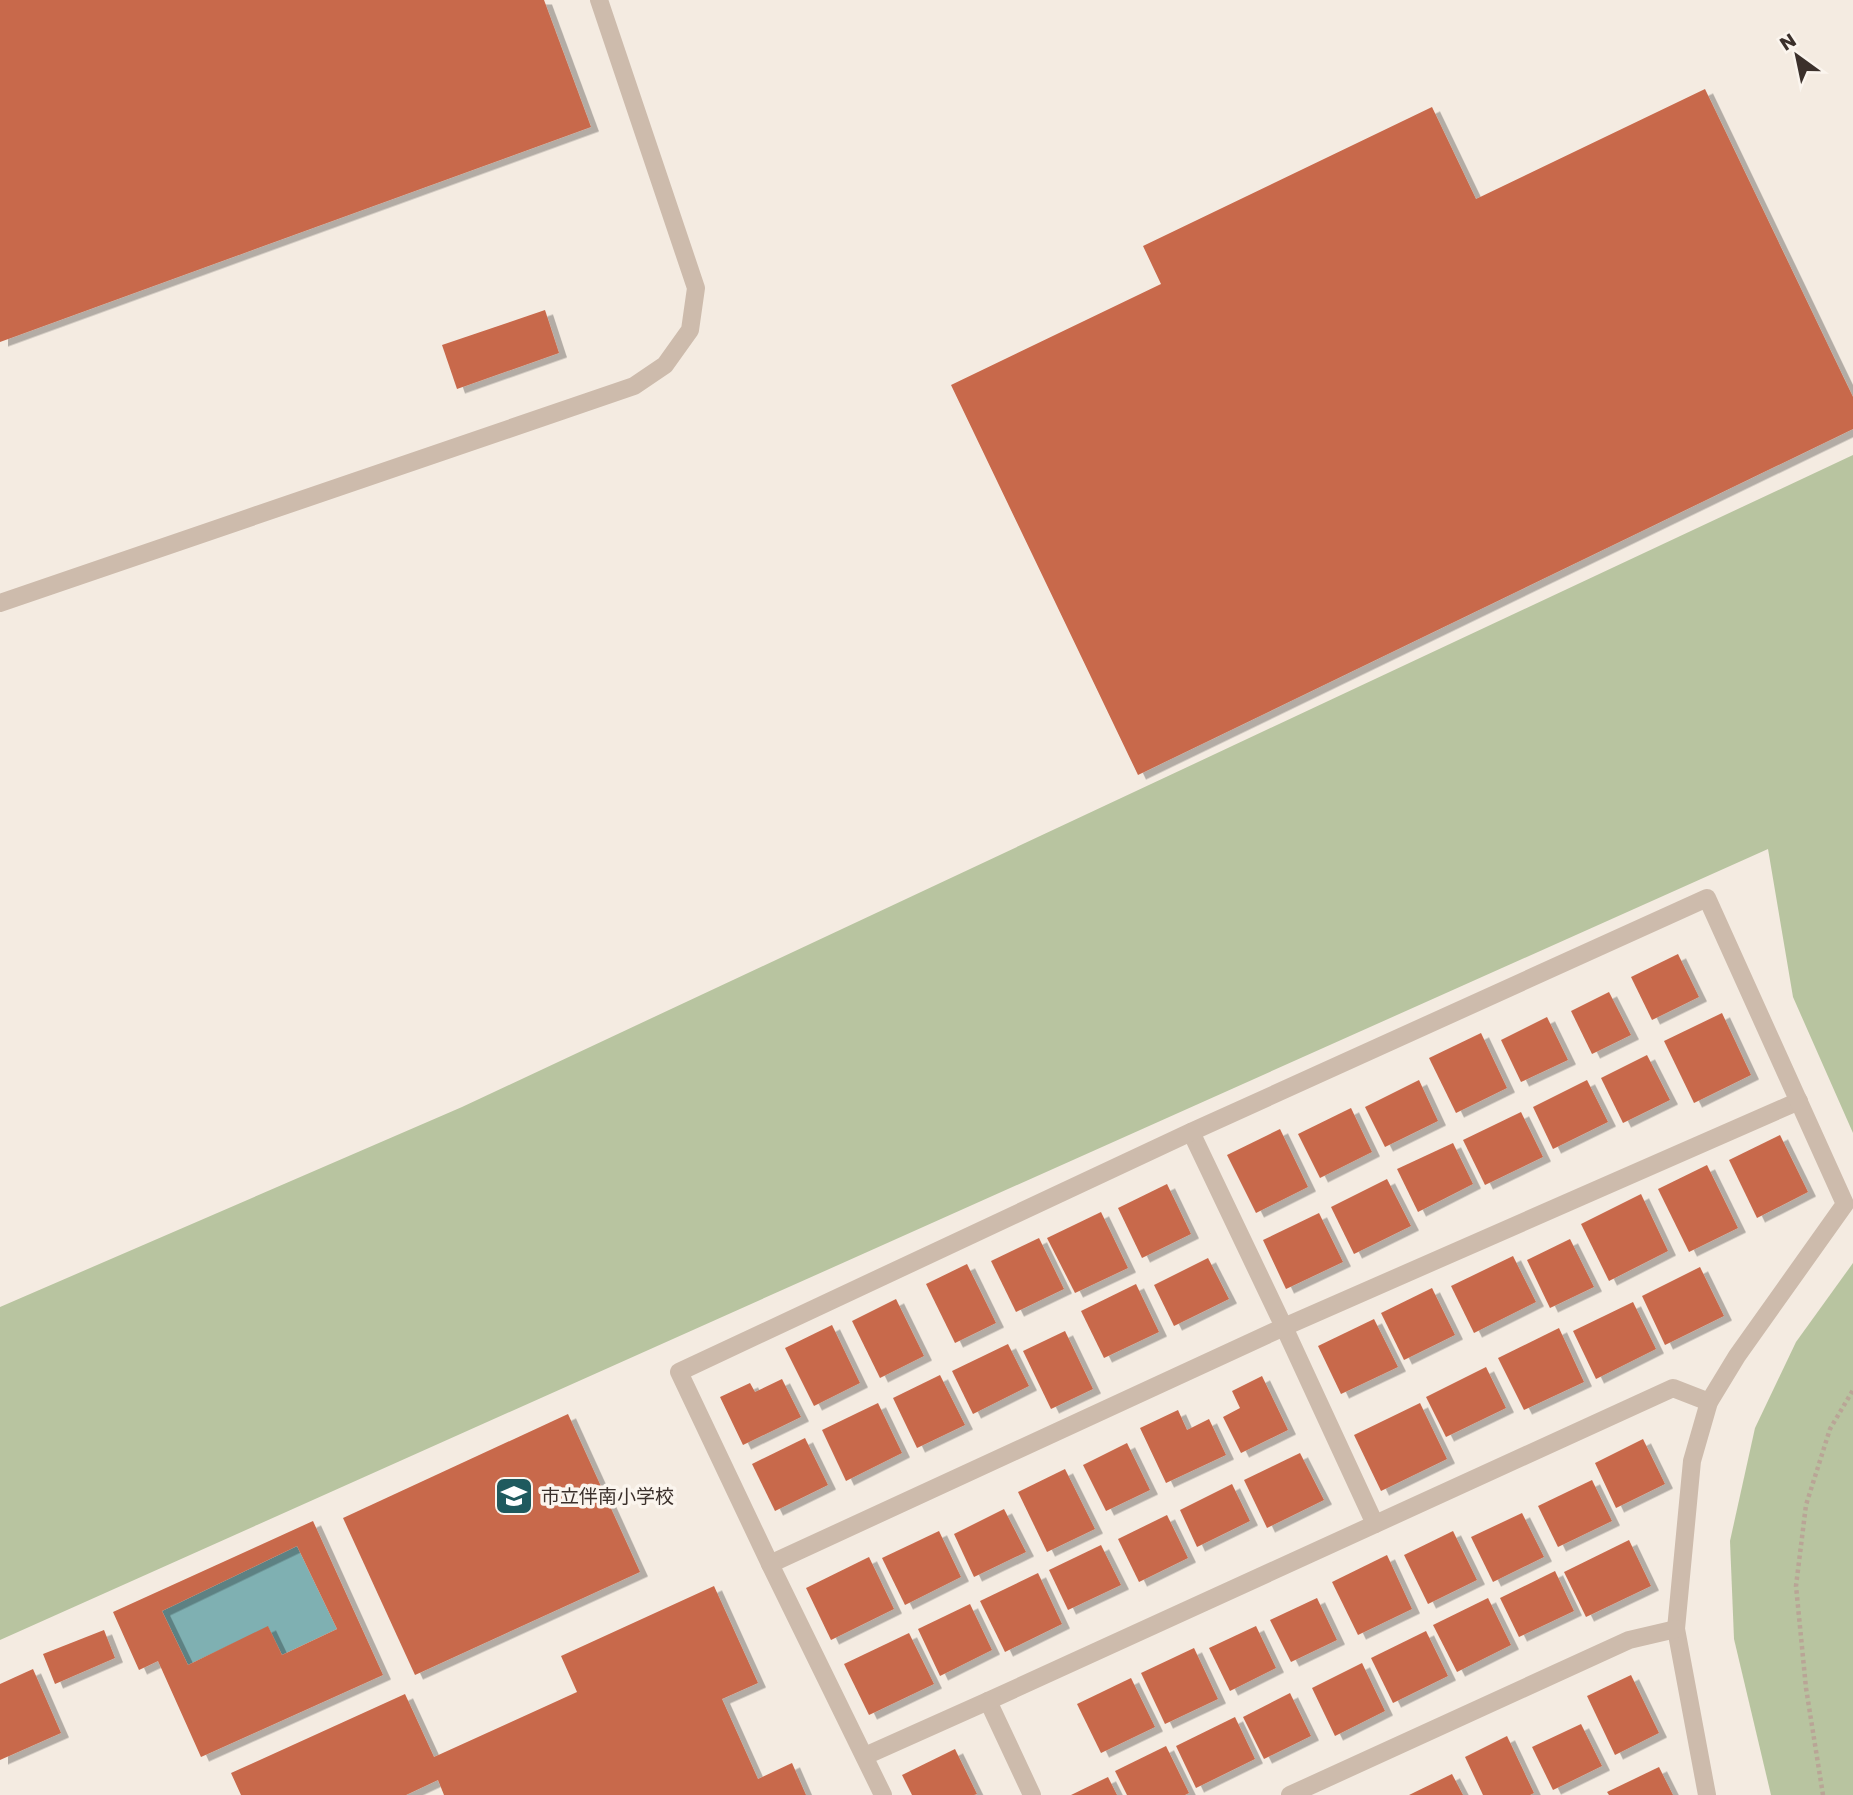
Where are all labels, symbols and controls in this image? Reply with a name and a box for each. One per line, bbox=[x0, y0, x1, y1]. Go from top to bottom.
north arrow bbox=[1762, 21, 1832, 91]
text: N bbox=[1775, 27, 1801, 57]
school or university icon: 市立伴南小学校 bbox=[493, 1475, 535, 1517]
place label: 市立伴南小学校 bbox=[541, 1483, 674, 1510]

